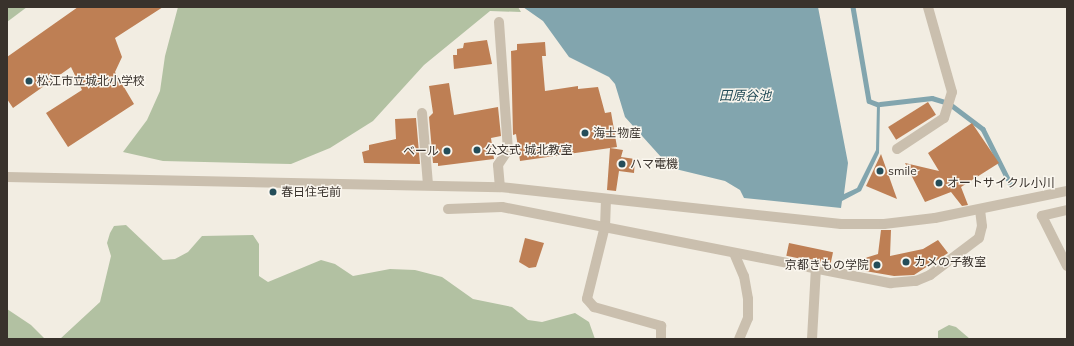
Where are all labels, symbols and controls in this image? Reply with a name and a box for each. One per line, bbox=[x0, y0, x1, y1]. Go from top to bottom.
place label: 松江市立城北小学校 bbox=[37, 74, 145, 88]
marker: 松江市立城北小学校 bbox=[24, 76, 34, 86]
water label: 田原谷池 bbox=[719, 87, 771, 103]
place label: 海士物産 bbox=[593, 126, 641, 140]
marker: 海士物産 bbox=[580, 128, 590, 138]
place label: 公文式 城北教室 bbox=[485, 143, 572, 157]
place label: ベール bbox=[403, 144, 439, 158]
marker: 公文式 城北教室 bbox=[472, 145, 482, 155]
marker: ベール bbox=[442, 146, 452, 156]
place label: ハマ電機 bbox=[630, 157, 678, 171]
marker: ハマ電機 bbox=[617, 159, 627, 169]
place label: smile bbox=[888, 164, 917, 178]
marker: smile bbox=[875, 166, 885, 176]
place label: オートサイクル小川 bbox=[947, 176, 1055, 190]
marker: オートサイクル小川 bbox=[934, 178, 944, 188]
place label: 春日住宅前 bbox=[281, 185, 341, 199]
marker: 春日住宅前 bbox=[268, 187, 278, 197]
place label: カメの子教室 bbox=[914, 255, 986, 269]
marker: カメの子教室 bbox=[901, 257, 911, 267]
place label: 京都きもの学院 bbox=[785, 258, 869, 272]
marker: 京都きもの学院 bbox=[872, 260, 882, 270]

